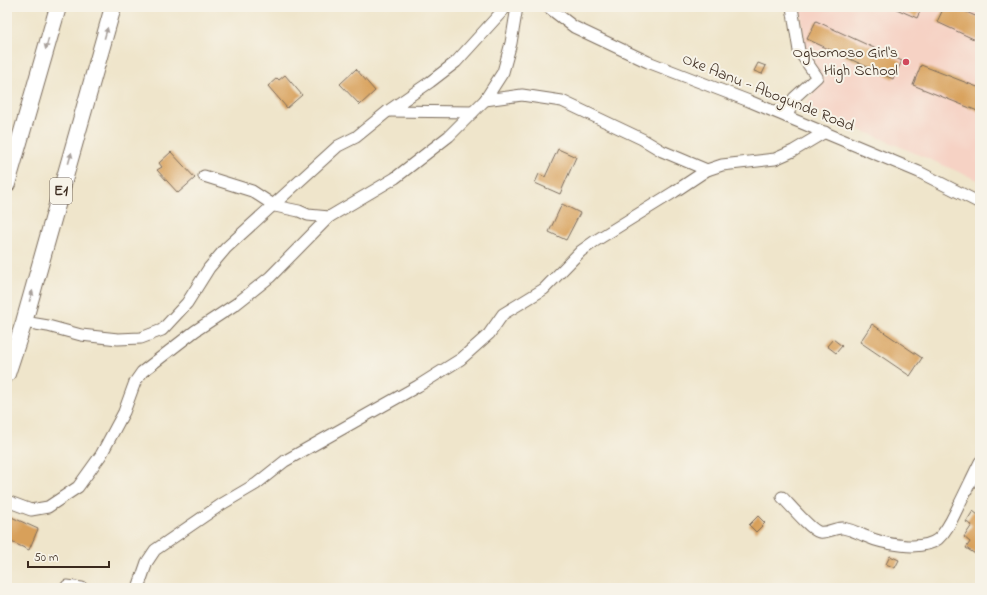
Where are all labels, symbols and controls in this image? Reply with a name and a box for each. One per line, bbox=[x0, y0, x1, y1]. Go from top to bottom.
one-way arrow bbox=[103, 26, 109, 39]
one-way arrow bbox=[44, 39, 50, 51]
place label: Ogbomoso Girl's High School bbox=[793, 41, 898, 83]
street label: Oke Aanu - Abogunde Road bbox=[678, 47, 858, 139]
marker: Ogbomoso Girl's High School bbox=[901, 57, 911, 67]
one-way arrow bbox=[67, 152, 73, 164]
road number: E1 bbox=[50, 178, 72, 204]
one-way arrow bbox=[28, 290, 34, 302]
scale bar bbox=[28, 543, 109, 569]
text: 50 m bbox=[34, 549, 58, 567]

